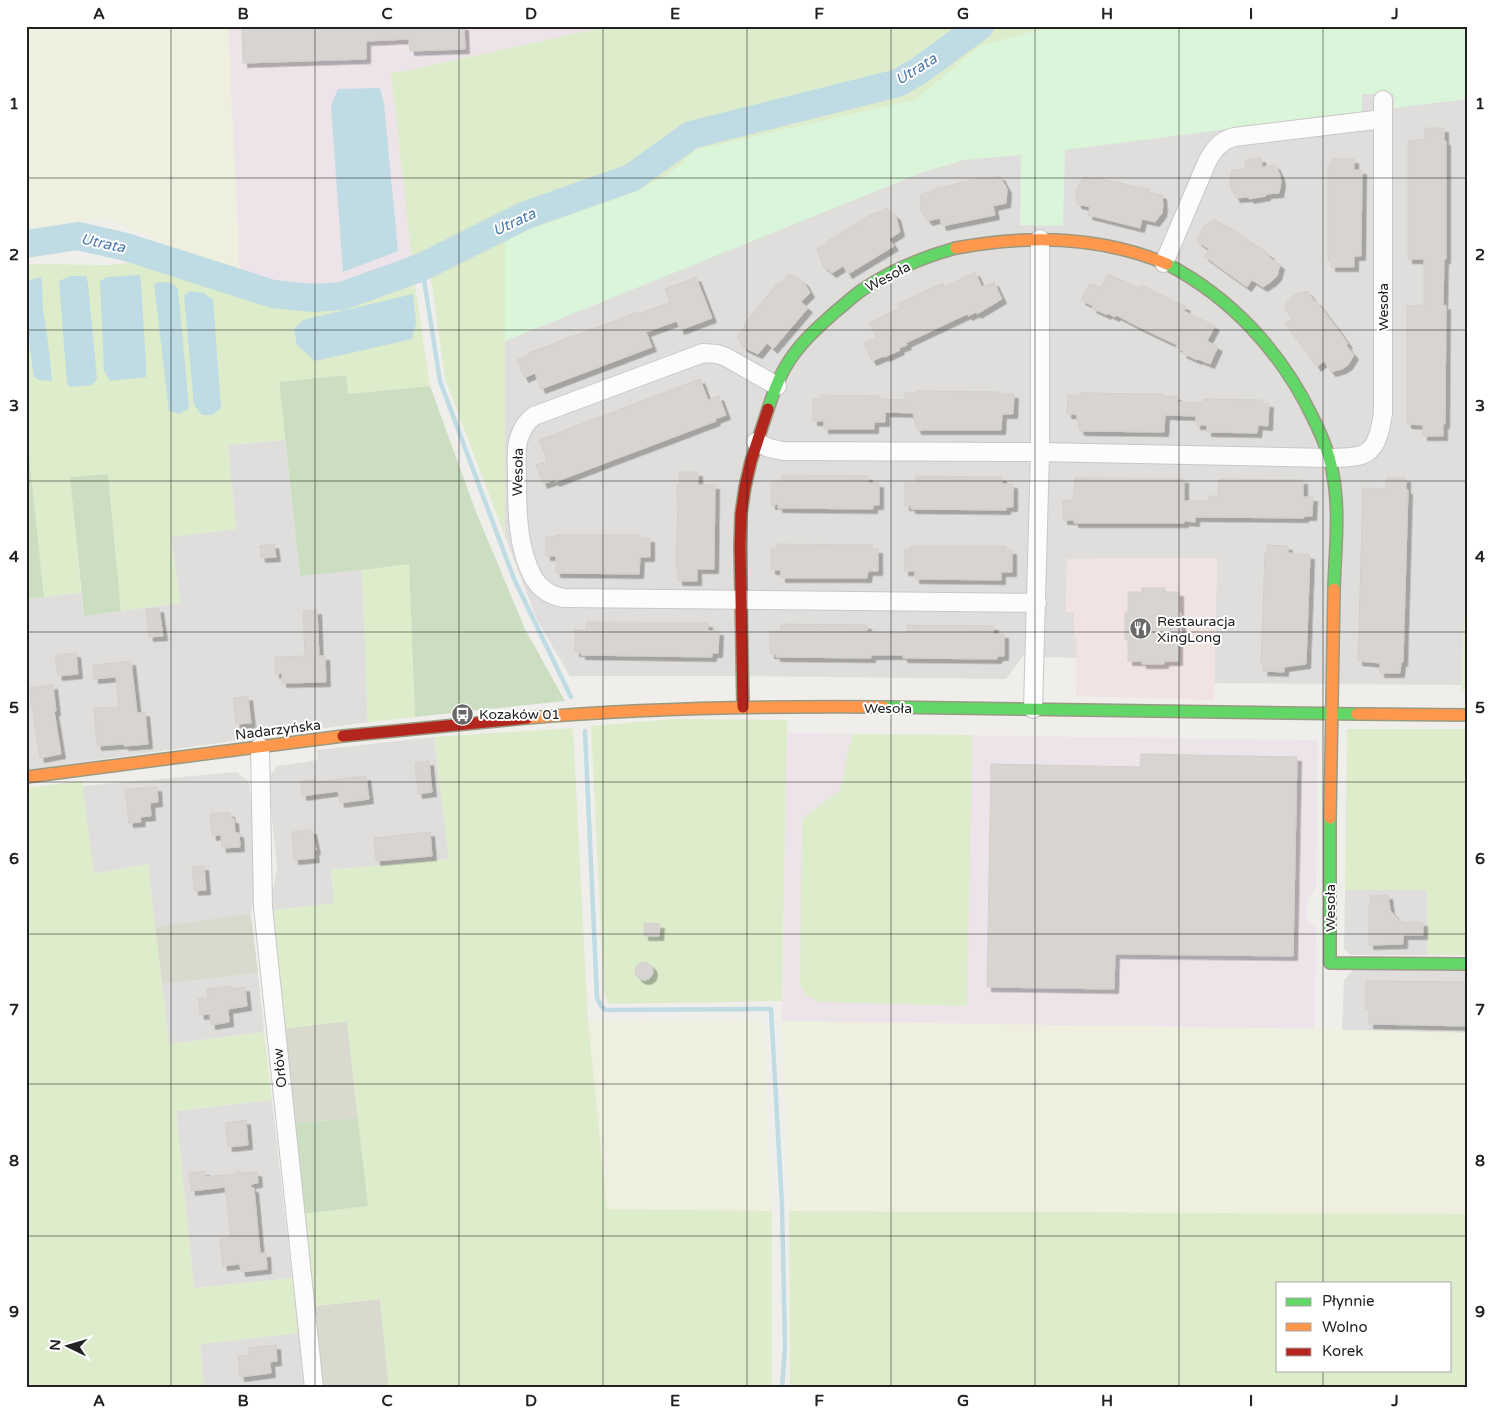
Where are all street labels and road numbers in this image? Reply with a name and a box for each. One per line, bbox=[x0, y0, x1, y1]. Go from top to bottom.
street label: Wesoła bbox=[863, 258, 913, 296]
street label: Wesoła bbox=[1375, 283, 1392, 331]
street label: Wesoła bbox=[509, 448, 527, 496]
street label: Wesoła bbox=[864, 700, 912, 717]
street label: Nadarzyńska bbox=[234, 716, 322, 744]
street label: Wesoła bbox=[1322, 884, 1339, 932]
street label: Orłów bbox=[269, 1047, 291, 1089]

